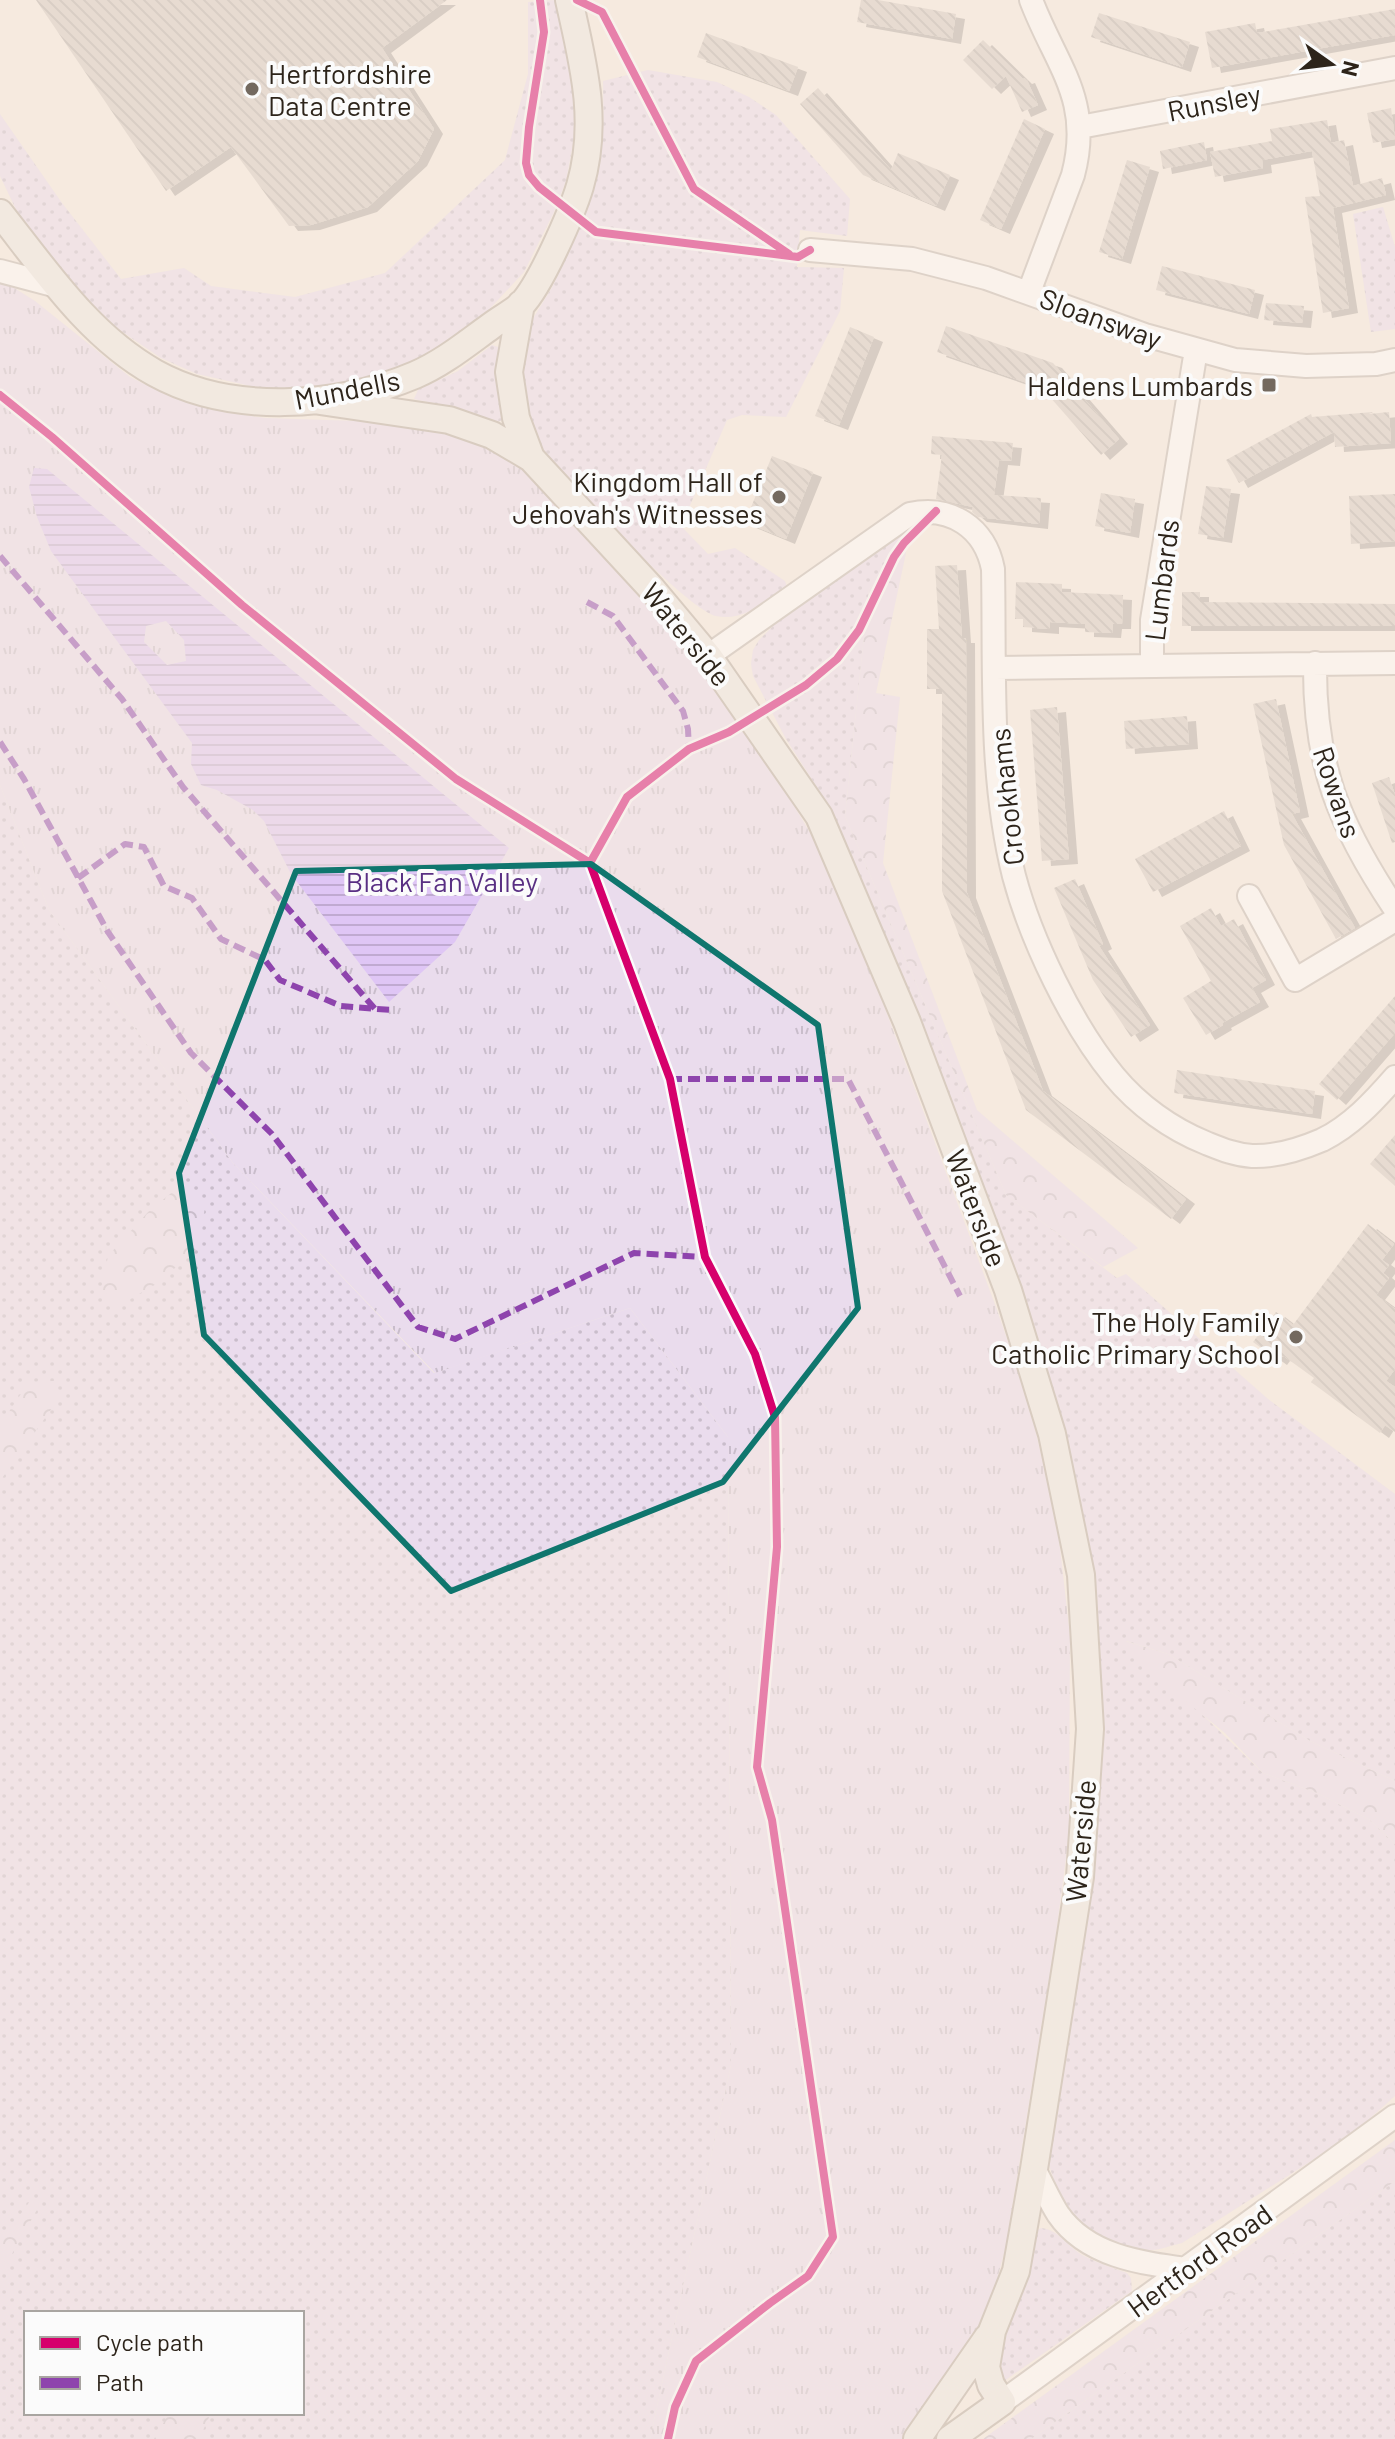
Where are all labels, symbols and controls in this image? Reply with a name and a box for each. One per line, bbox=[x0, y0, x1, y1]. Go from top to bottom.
north arrow bbox=[1291, 24, 1371, 104]
place label: Hertfordshire Data Centre bbox=[268, 56, 432, 122]
text: N bbox=[1337, 59, 1366, 79]
street label: Runsley bbox=[1164, 76, 1264, 128]
marker: Hertfordshire Data Centre bbox=[243, 80, 261, 98]
street label: Sloansway bbox=[1036, 280, 1167, 356]
street label: Mundells bbox=[291, 362, 403, 416]
place label: Haldens Lumbards bbox=[1027, 368, 1253, 402]
marker: Haldens Lumbards bbox=[1260, 376, 1278, 394]
place label: Kingdom Hall of Jehovah's Witnesses bbox=[513, 464, 763, 530]
marker: Kingdom Hall of Jehovah's Witnesses bbox=[770, 488, 788, 506]
street label: Lumbards bbox=[1137, 517, 1185, 643]
street label: Waterside bbox=[635, 575, 739, 693]
street label: Crookhams bbox=[982, 727, 1030, 867]
street label: Rowans bbox=[1307, 742, 1369, 842]
park label: Black Fan Valley bbox=[346, 864, 538, 898]
street label: Waterside bbox=[939, 1144, 1015, 1272]
place label: The Holy Family Catholic Primary School bbox=[991, 1304, 1280, 1370]
marker: The Holy Family Catholic Primary School bbox=[1287, 1328, 1305, 1346]
street label: Waterside bbox=[1058, 1778, 1102, 1904]
street label: Hertford Road bbox=[1120, 2196, 1278, 2324]
legend bbox=[24, 2311, 304, 2415]
text: Cycle path bbox=[96, 2327, 204, 2356]
text: Path bbox=[96, 2367, 144, 2396]

